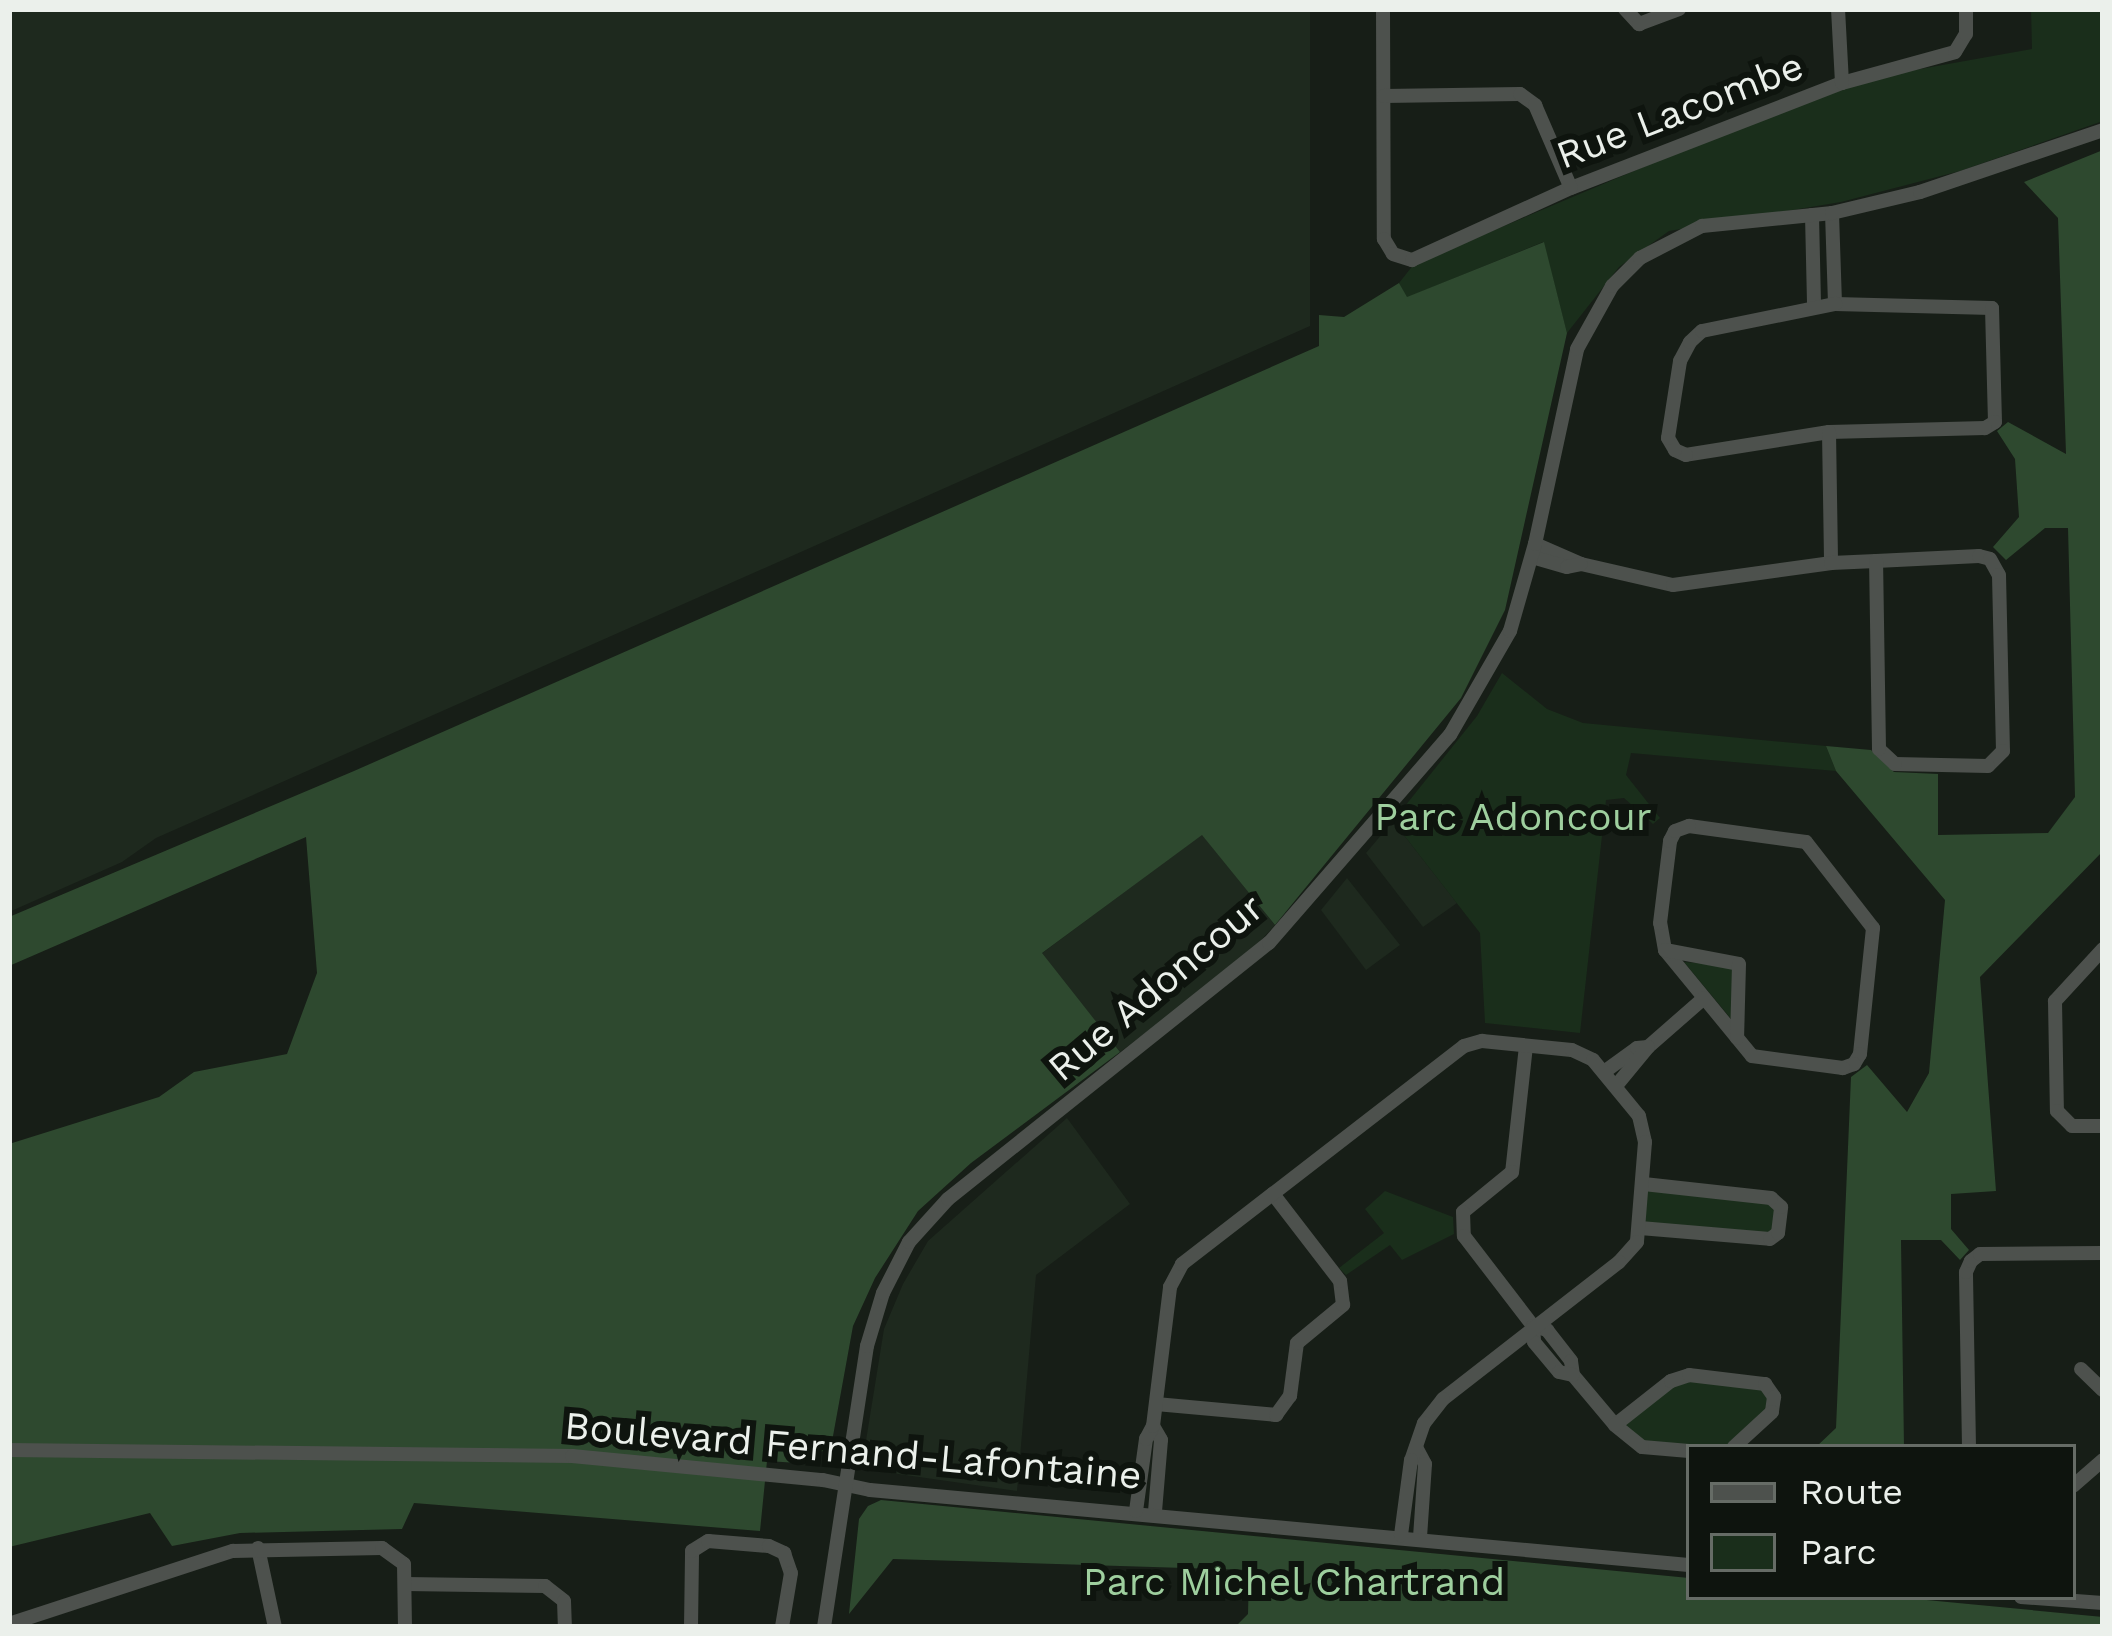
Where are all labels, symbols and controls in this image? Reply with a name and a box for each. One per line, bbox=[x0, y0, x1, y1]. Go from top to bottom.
street label: Rue Lacombe bbox=[1550, 43, 1810, 179]
park label: Parc Adoncour bbox=[1374, 794, 1652, 840]
street label: Rue Adoncour bbox=[1038, 884, 1274, 1092]
street label: Boulevard Fernand-Lafontaine bbox=[562, 1402, 1144, 1500]
legend bbox=[1686, 1444, 2076, 1600]
text: Route bbox=[1800, 1471, 1903, 1513]
text: Parc bbox=[1800, 1531, 1877, 1573]
park label: Parc Michel Chartrand bbox=[1082, 1559, 1506, 1605]

